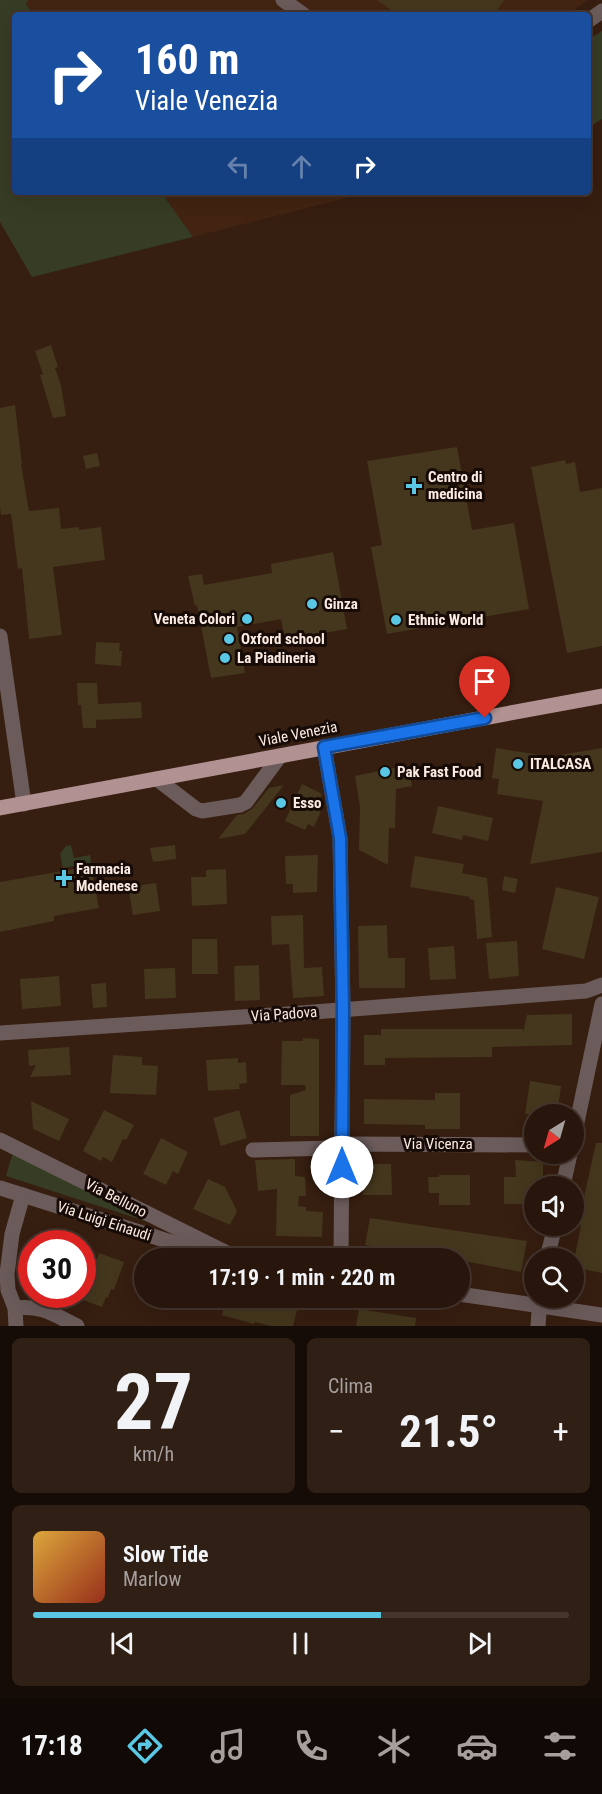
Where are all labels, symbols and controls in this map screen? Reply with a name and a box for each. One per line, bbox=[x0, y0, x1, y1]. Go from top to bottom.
text: 160 m bbox=[135, 35, 240, 84]
icon: right bbox=[36, 36, 114, 114]
text: Viale Venezia bbox=[135, 85, 278, 117]
icon: left bbox=[222, 150, 255, 183]
icon: ahead bbox=[285, 150, 318, 183]
icon: right bbox=[348, 150, 381, 183]
place label: Centro di medicina bbox=[428, 468, 483, 503]
marker: Centro di medicina bbox=[405, 477, 423, 495]
place label: Ginza bbox=[324, 595, 358, 613]
marker: Ginza bbox=[305, 597, 319, 611]
place label: Veneta Colori bbox=[154, 610, 235, 628]
place label: Ethnic World bbox=[408, 611, 484, 629]
marker: Veneta Colori bbox=[240, 612, 254, 626]
marker: Ethnic World bbox=[389, 613, 403, 627]
place label: Oxford school bbox=[241, 630, 325, 648]
marker: Oxford school bbox=[222, 632, 236, 646]
place label: La Piadineria bbox=[237, 649, 316, 667]
marker: La Piadineria bbox=[218, 651, 232, 665]
pin bbox=[459, 656, 510, 718]
icon: arrive bbox=[468, 665, 501, 698]
street label: Viale Venezia bbox=[257, 718, 339, 750]
place label: ITALCASA bbox=[530, 755, 591, 773]
marker: ITALCASA bbox=[511, 757, 525, 771]
place label: Pak Fast Food bbox=[397, 763, 481, 781]
marker: Pak Fast Food bbox=[378, 765, 392, 779]
place label: Esso bbox=[293, 794, 321, 812]
marker: Esso bbox=[274, 796, 288, 810]
place label: Farmacia Modenese bbox=[76, 860, 138, 895]
marker: Farmacia Modenese bbox=[57, 871, 71, 885]
street label: Via Padova bbox=[250, 1003, 318, 1025]
north arrow bbox=[524, 1104, 584, 1164]
map controls bbox=[524, 1104, 584, 1308]
position arrow bbox=[310, 1135, 374, 1199]
street label: Via Vicenza bbox=[403, 1135, 473, 1153]
street label: Via Belluno bbox=[82, 1175, 150, 1221]
button: sound bbox=[524, 1176, 584, 1236]
street label: Via Luigi Einaudi bbox=[55, 1197, 153, 1245]
speed limit sign: 30 bbox=[18, 1230, 96, 1308]
button: search bbox=[524, 1248, 584, 1308]
text: 17:19 · 1 min · 220 m bbox=[209, 1265, 395, 1290]
text: 27 bbox=[114, 1357, 193, 1448]
text: Clima bbox=[328, 1374, 373, 1398]
text: 21.5° bbox=[399, 1405, 498, 1458]
text: − bbox=[328, 1412, 345, 1451]
text: + bbox=[553, 1412, 569, 1451]
text: km/h bbox=[133, 1442, 174, 1466]
text: Slow Tide bbox=[123, 1542, 209, 1567]
text: Marlow bbox=[123, 1567, 181, 1591]
icon: previous bbox=[106, 1627, 139, 1660]
icon: pause bbox=[284, 1627, 317, 1660]
icon: next bbox=[463, 1627, 496, 1660]
icon: directions bbox=[124, 1725, 166, 1767]
icon: music bbox=[207, 1725, 249, 1767]
icon: phone bbox=[290, 1725, 332, 1767]
icon: climate bbox=[373, 1725, 415, 1767]
icon: car bbox=[456, 1725, 498, 1767]
icon: filters bbox=[539, 1725, 581, 1767]
text: 17:18 bbox=[21, 1730, 83, 1762]

